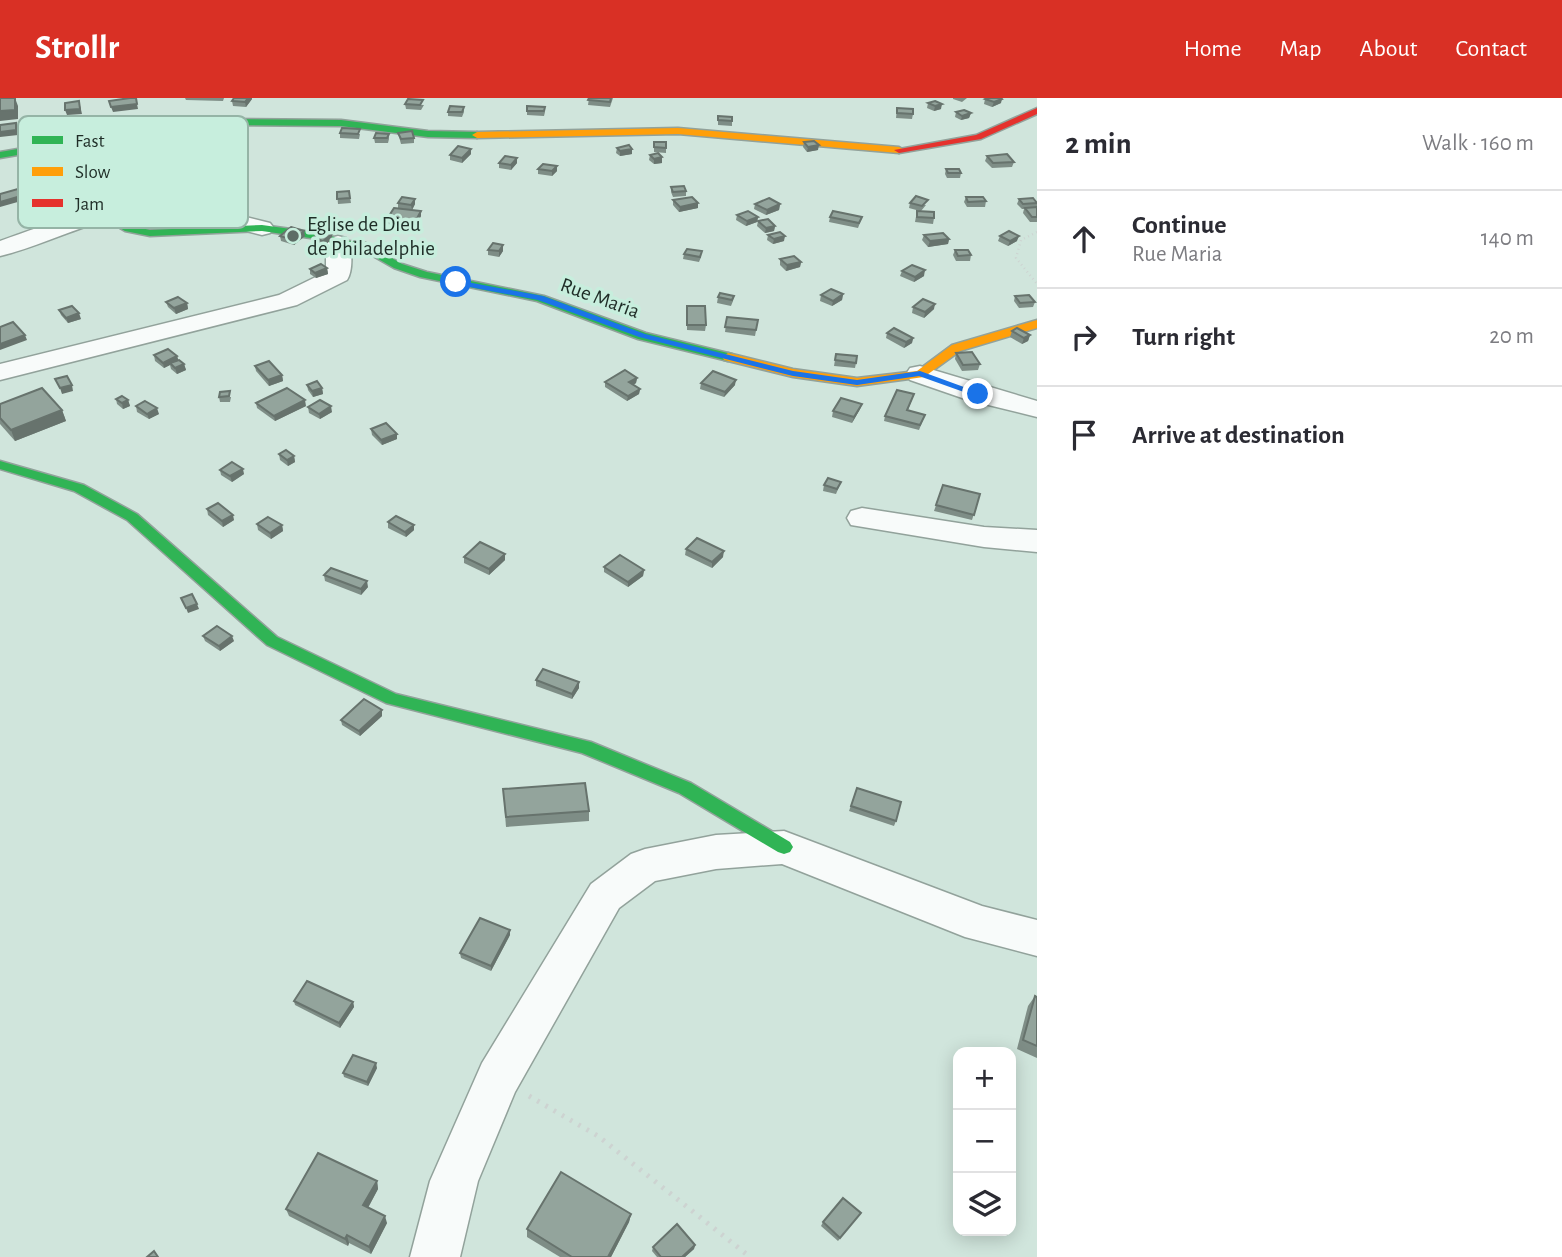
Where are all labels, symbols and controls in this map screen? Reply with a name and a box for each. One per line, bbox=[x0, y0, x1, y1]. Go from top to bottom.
text: Strollr bbox=[35, 32, 119, 65]
text: Home bbox=[1184, 37, 1242, 61]
text: Map bbox=[1280, 37, 1322, 61]
text: About bbox=[1360, 37, 1417, 61]
text: Contact bbox=[1455, 37, 1527, 61]
legend bbox=[18, 116, 248, 228]
text: 2 min bbox=[1065, 129, 1132, 159]
text: Fast bbox=[75, 132, 105, 151]
text: Walk · 160 m bbox=[1422, 132, 1534, 155]
text: Slow bbox=[75, 163, 111, 182]
text: Jam bbox=[75, 195, 104, 214]
text: Continue bbox=[1132, 212, 1227, 238]
place label: Eglise de Dieu de Philadelphie bbox=[307, 214, 435, 259]
icon: ahead bbox=[1065, 220, 1103, 258]
text: 140 m bbox=[1481, 227, 1534, 250]
marker: Eglise de Dieu de Philadelphie bbox=[285, 228, 301, 244]
text: Rue Maria bbox=[1132, 243, 1222, 266]
route start bbox=[440, 266, 471, 297]
street label: Rue Maria bbox=[558, 274, 643, 322]
icon: right bbox=[1065, 318, 1103, 356]
text: Turn right bbox=[1132, 324, 1235, 350]
text: 20 m bbox=[1489, 325, 1534, 348]
route end bbox=[962, 378, 993, 409]
icon: arrive bbox=[1065, 416, 1103, 454]
text: Arrive at destination bbox=[1132, 422, 1345, 448]
map controls bbox=[953, 1047, 1016, 1236]
button: + bbox=[953, 1047, 1016, 1110]
button: − bbox=[953, 1110, 1016, 1173]
button: layers bbox=[953, 1173, 1016, 1236]

